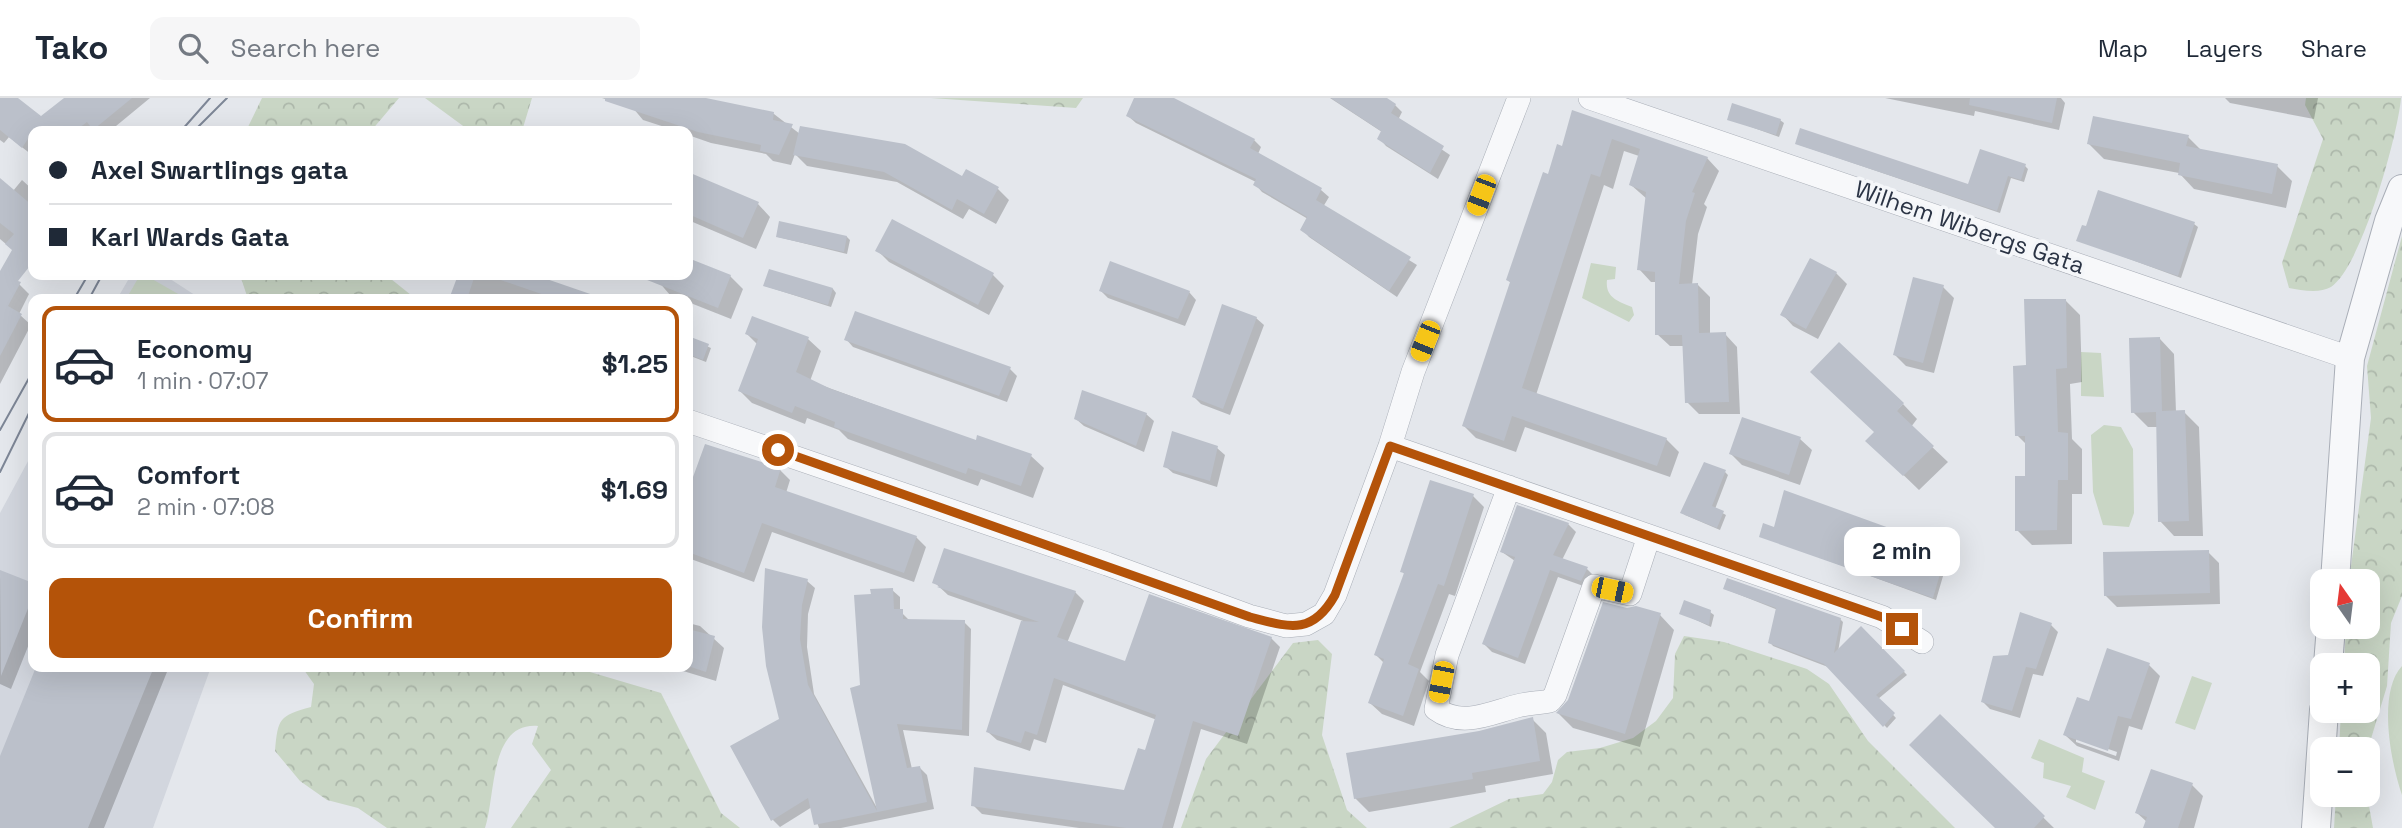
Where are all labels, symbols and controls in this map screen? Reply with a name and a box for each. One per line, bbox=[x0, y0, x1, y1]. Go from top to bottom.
search box bbox=[150, 17, 640, 80]
text: Tako bbox=[35, 27, 108, 69]
icon: search bbox=[174, 29, 212, 67]
text: Search here bbox=[230, 31, 380, 65]
text: Map bbox=[2098, 33, 2148, 64]
text: Layers bbox=[2186, 33, 2263, 64]
text: Share bbox=[2301, 33, 2367, 64]
text: Axel Swartlings gata bbox=[91, 153, 348, 187]
car bbox=[1464, 172, 1499, 218]
street label: Wilhem Wibergs Gata bbox=[1851, 173, 2089, 281]
text: Karl Wards Gata bbox=[91, 220, 289, 254]
car bbox=[1408, 318, 1443, 364]
text: Economy bbox=[137, 332, 253, 366]
icon: car bbox=[53, 333, 116, 396]
text: $1.25 bbox=[602, 347, 668, 381]
text: 1 min · 07:07 bbox=[137, 366, 269, 396]
route start bbox=[762, 434, 794, 466]
text: Comfort bbox=[137, 458, 240, 492]
icon: car bbox=[53, 459, 116, 522]
text: $1.69 bbox=[601, 473, 668, 507]
text: 2 min · 07:08 bbox=[137, 492, 275, 522]
callout: 2 min bbox=[1844, 528, 1960, 576]
text: 2 min bbox=[1872, 536, 1932, 566]
north arrow bbox=[2310, 569, 2380, 639]
map controls bbox=[2310, 569, 2380, 807]
car bbox=[1590, 575, 1635, 605]
button: Confirm bbox=[49, 578, 672, 658]
route end bbox=[1886, 613, 1918, 645]
button: + bbox=[2310, 653, 2380, 723]
car bbox=[1427, 659, 1456, 705]
button: − bbox=[2310, 737, 2380, 807]

